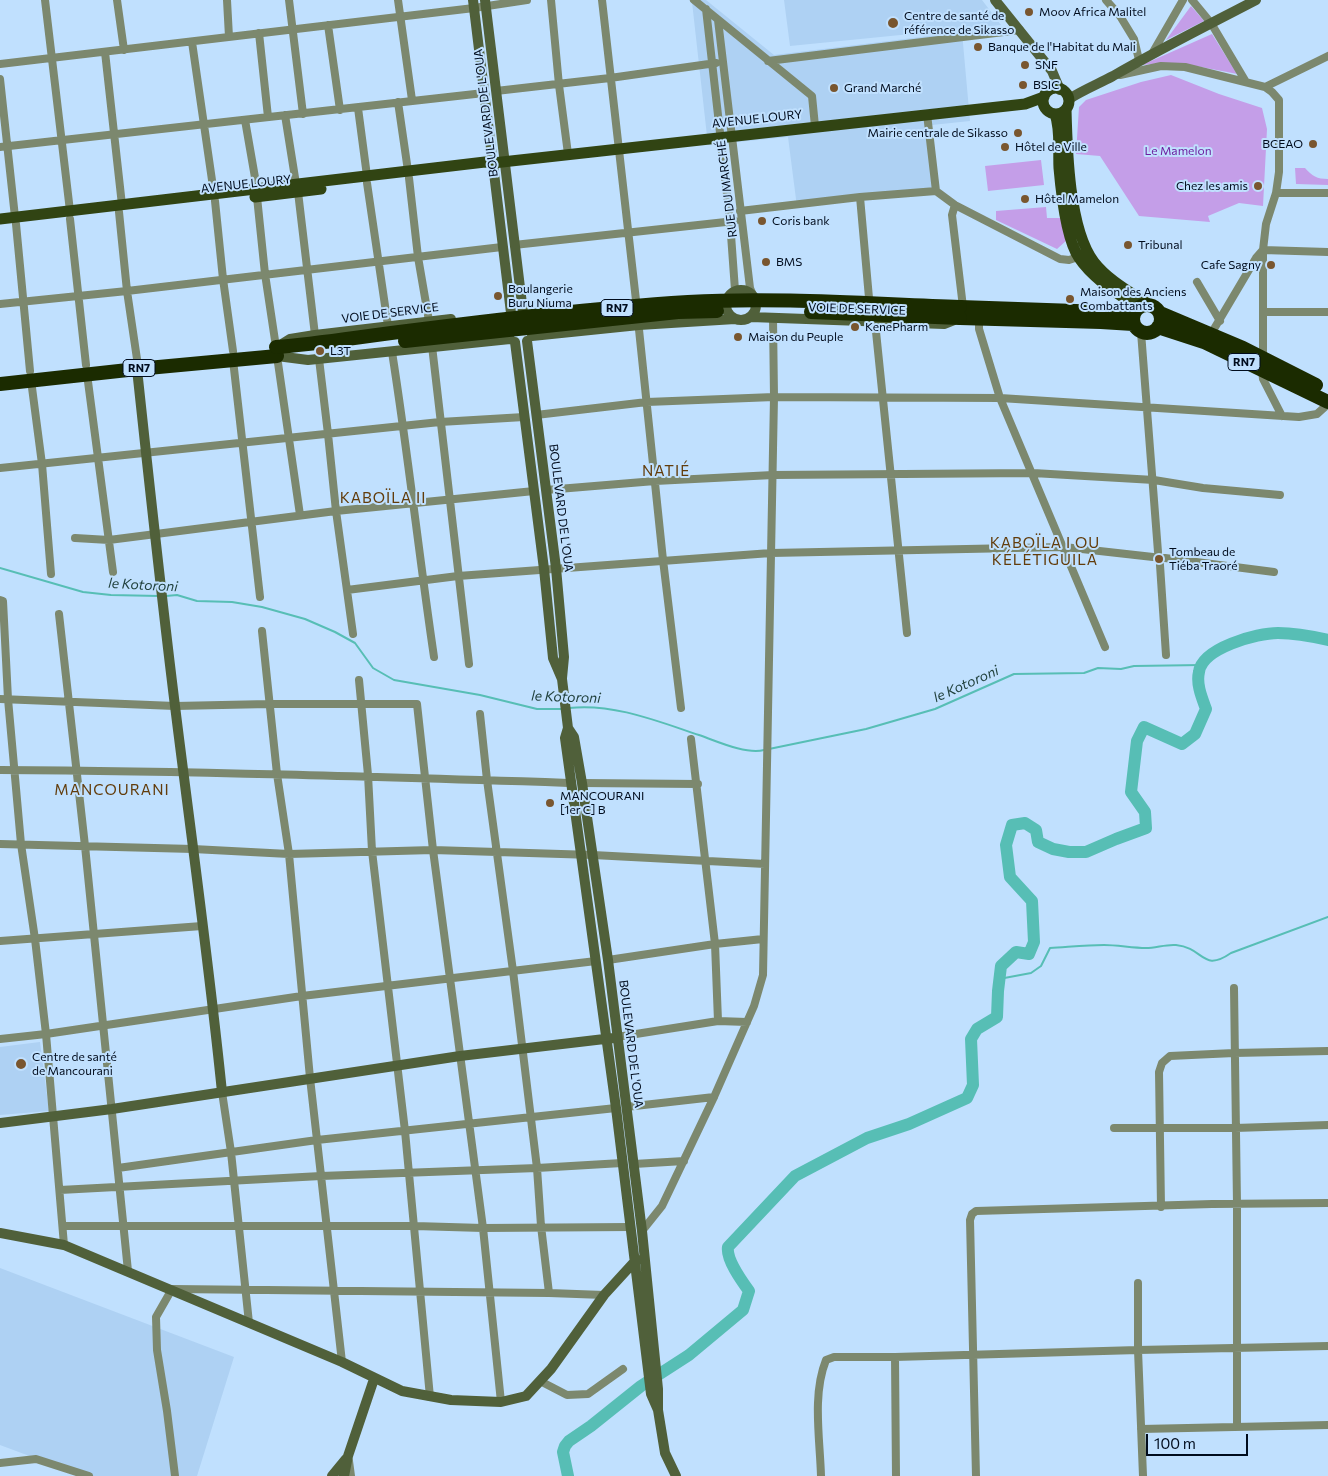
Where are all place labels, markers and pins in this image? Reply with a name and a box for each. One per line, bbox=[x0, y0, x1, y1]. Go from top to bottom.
place label: Moov Africa Malitel bbox=[1039, 5, 1146, 19]
marker: Moov Africa Malitel bbox=[1023, 6, 1035, 18]
place label: Centre de santé de référence de Sikasso bbox=[904, 9, 1014, 37]
marker: Centre de santé de référence de Sikasso bbox=[886, 16, 900, 30]
place label: Banque de l'Habitat du Mali bbox=[988, 40, 1136, 54]
marker: Banque de l'Habitat du Mali bbox=[972, 41, 984, 53]
place label: SNF bbox=[1035, 58, 1058, 72]
marker: SNF bbox=[1019, 59, 1031, 71]
place label: BSIC bbox=[1033, 78, 1059, 92]
marker: BSIC bbox=[1017, 79, 1029, 91]
place label: Grand Marché bbox=[844, 81, 921, 95]
marker: Grand Marché bbox=[828, 82, 840, 94]
place label: Mairie centrale de Sikasso bbox=[868, 126, 1008, 140]
marker: Mairie centrale de Sikasso bbox=[1012, 127, 1024, 139]
place label: BCEAO bbox=[1262, 137, 1303, 151]
marker: BCEAO bbox=[1307, 138, 1319, 150]
place label: Hôtel de Ville bbox=[1015, 140, 1087, 154]
marker: Hôtel de Ville bbox=[999, 141, 1011, 153]
place label: Chez les amis bbox=[1176, 179, 1248, 193]
marker: Chez les amis bbox=[1252, 180, 1264, 192]
place label: Hôtel Mamelon bbox=[1035, 192, 1119, 206]
marker: Hôtel Mamelon bbox=[1019, 193, 1031, 205]
place label: Coris bank bbox=[772, 214, 830, 228]
marker: Coris bank bbox=[756, 215, 768, 227]
place label: Tribunal bbox=[1138, 238, 1183, 252]
marker: Tribunal bbox=[1122, 239, 1134, 251]
place label: BMS bbox=[776, 255, 802, 269]
marker: BMS bbox=[760, 256, 772, 268]
place label: Cafe Sagny bbox=[1201, 258, 1261, 272]
marker: Cafe Sagny bbox=[1265, 259, 1277, 271]
place label: Boulangerie Buru Niuma bbox=[508, 282, 573, 310]
place label: Maison des Anciens Combattants bbox=[1080, 285, 1186, 313]
marker: Boulangerie Buru Niuma bbox=[492, 290, 504, 302]
marker: Maison des Anciens Combattants bbox=[1064, 293, 1076, 305]
place label: KenePharm bbox=[865, 320, 928, 334]
marker: KenePharm bbox=[849, 321, 861, 333]
place label: Maison du Peuple bbox=[748, 330, 843, 344]
marker: Maison du Peuple bbox=[732, 331, 744, 343]
place label: L3T bbox=[330, 344, 351, 358]
marker: L3T bbox=[314, 345, 326, 357]
place label: Tombeau de Tiéba Traoré bbox=[1169, 545, 1238, 573]
marker: Tombeau de Tiéba Traoré bbox=[1153, 553, 1165, 565]
place label: MANCOURANI [1er C] B bbox=[560, 789, 644, 817]
marker: MANCOURANI [1er C] B bbox=[544, 797, 556, 809]
place label: Centre de santé de Mancourani bbox=[32, 1050, 117, 1078]
marker: Centre de santé de Mancourani bbox=[14, 1057, 28, 1071]

